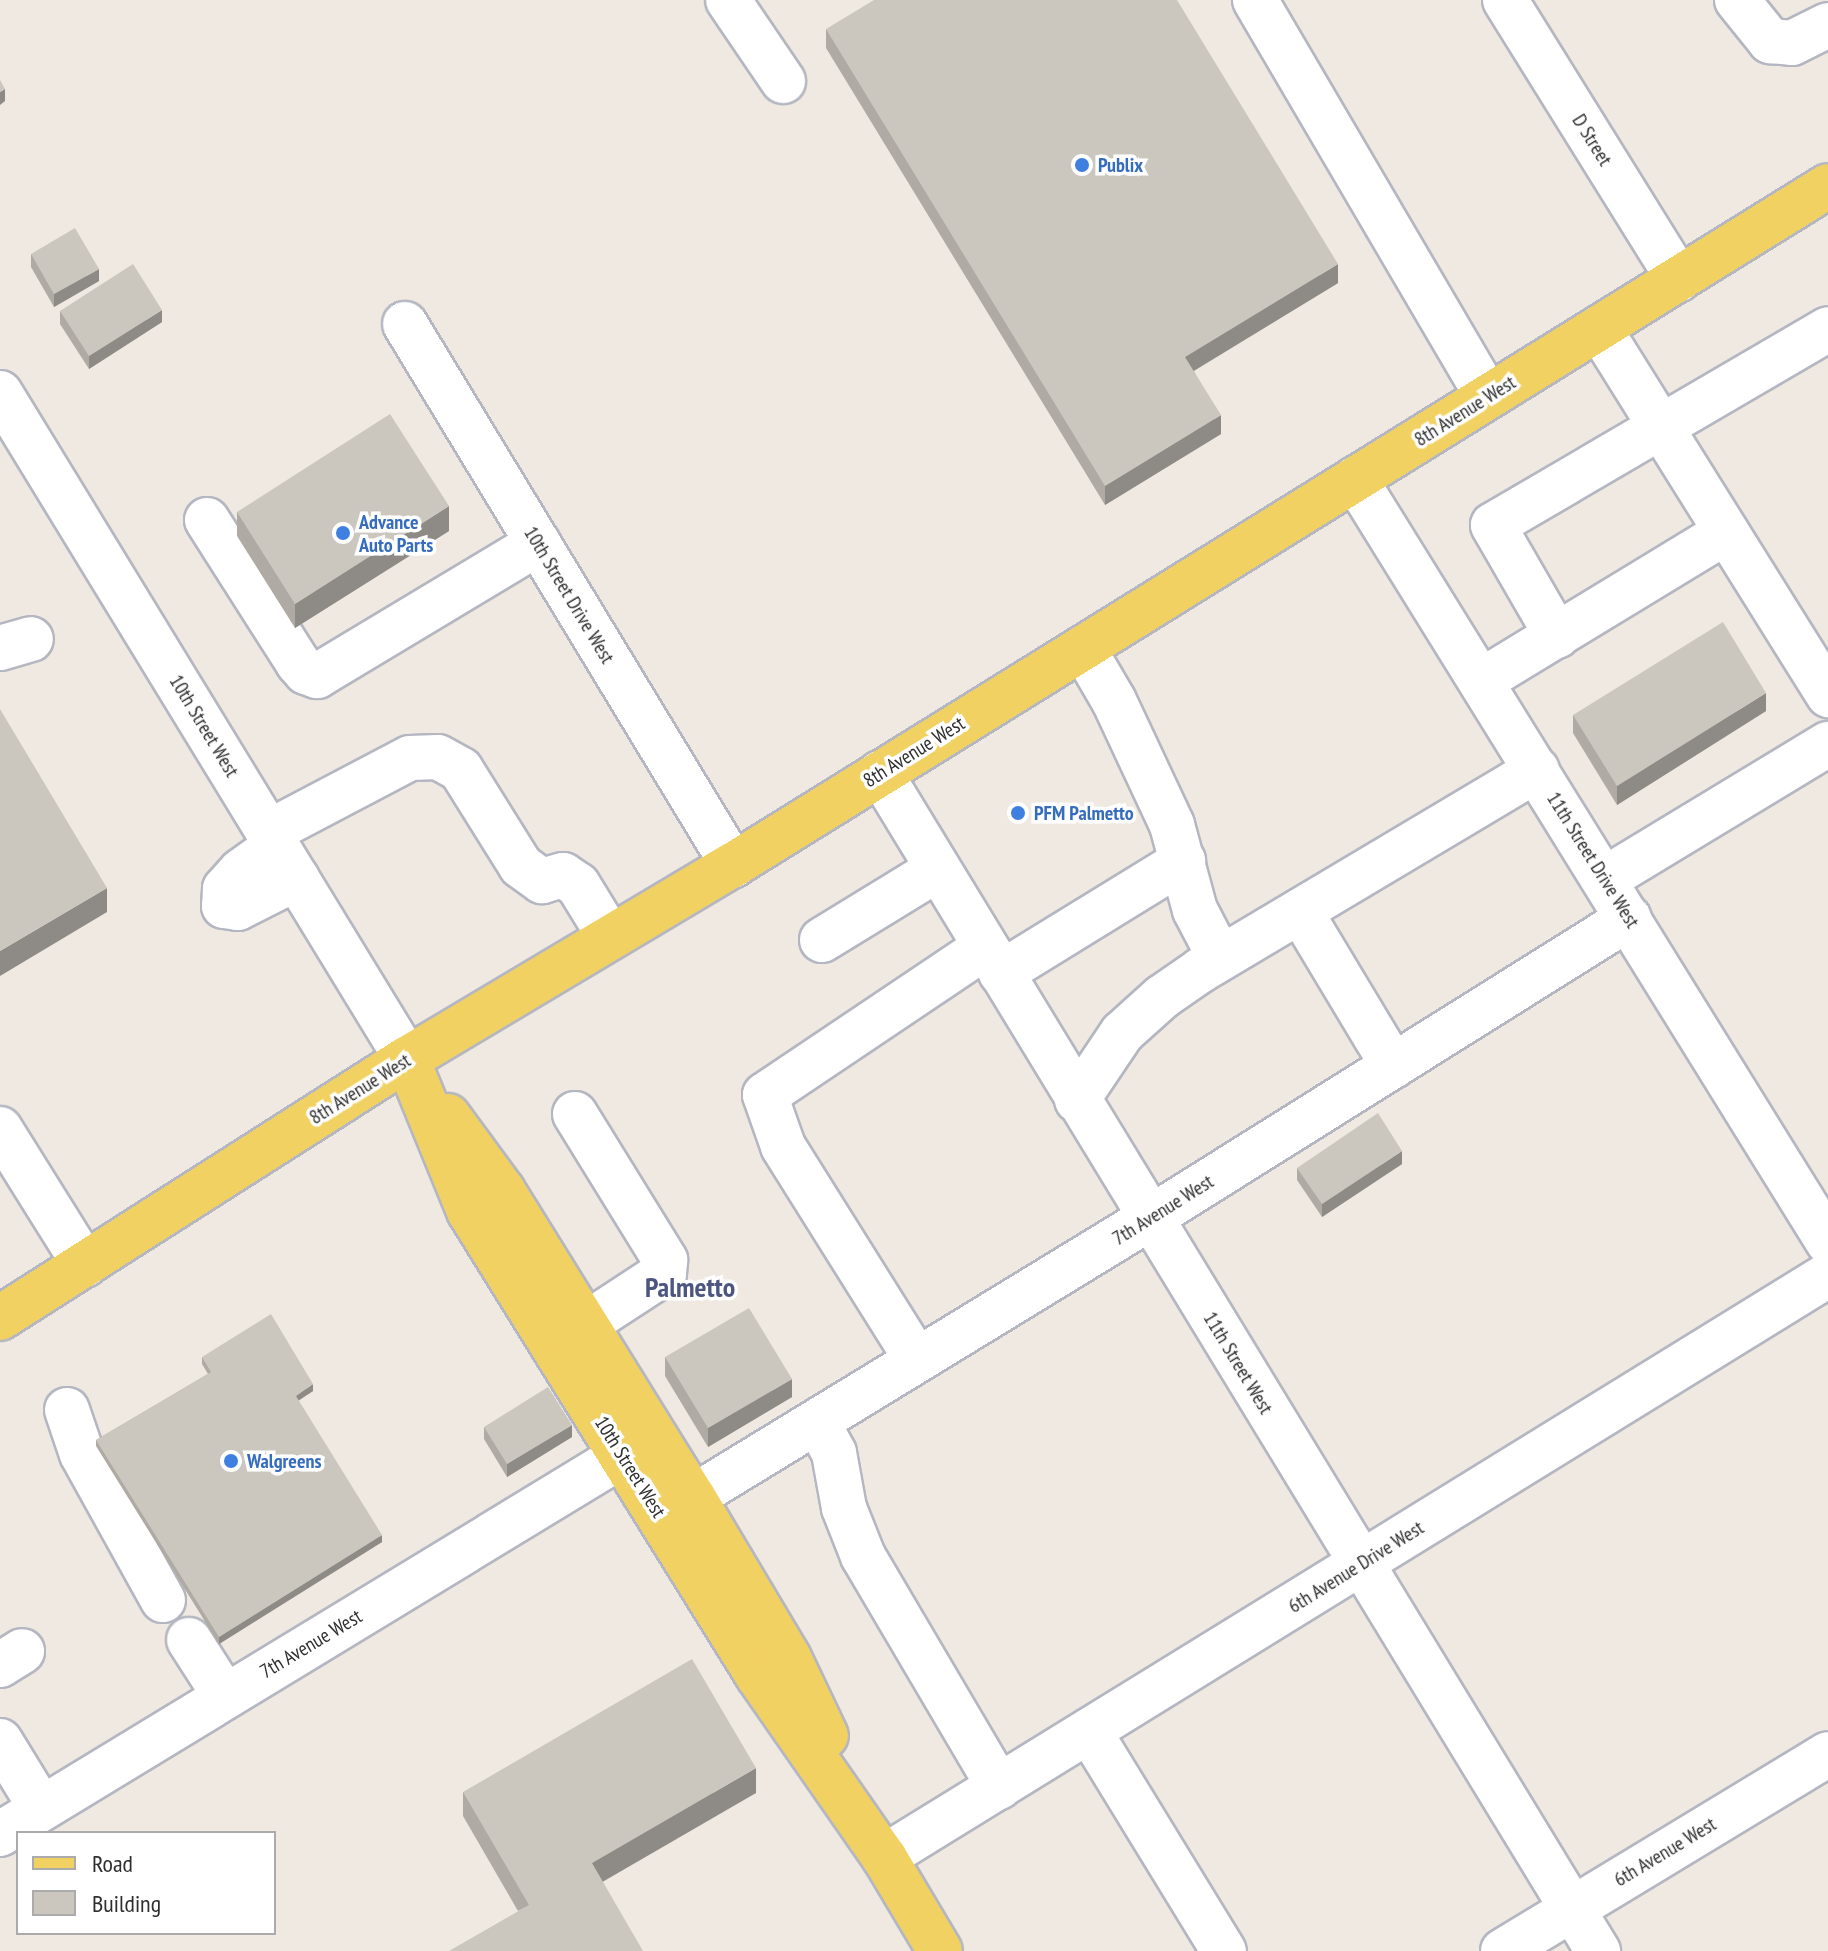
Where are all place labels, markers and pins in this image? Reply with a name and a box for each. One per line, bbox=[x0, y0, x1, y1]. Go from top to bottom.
place label: Publix bbox=[1098, 153, 1143, 177]
marker: Publix bbox=[1073, 156, 1091, 174]
place label: Advance Auto Parts bbox=[359, 510, 433, 557]
marker: Advance Auto Parts bbox=[334, 524, 352, 542]
place label: PFM Palmetto bbox=[1034, 801, 1134, 825]
marker: PFM Palmetto bbox=[1009, 804, 1027, 822]
place label: Walgreens bbox=[247, 1449, 321, 1473]
marker: Walgreens bbox=[222, 1452, 240, 1470]

